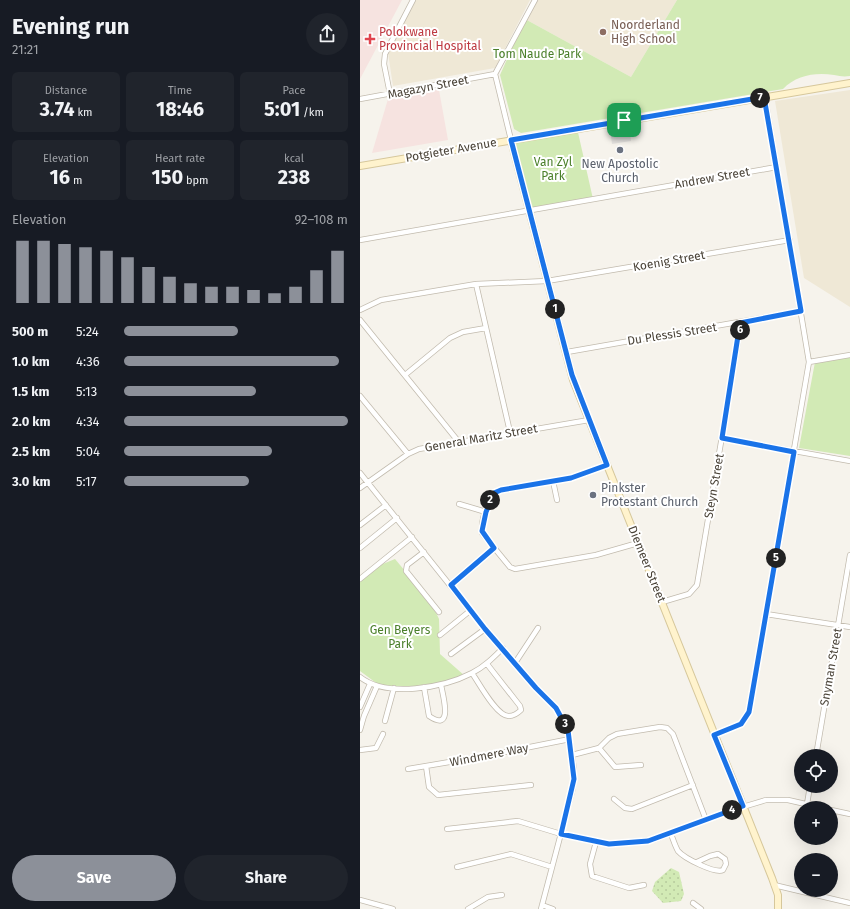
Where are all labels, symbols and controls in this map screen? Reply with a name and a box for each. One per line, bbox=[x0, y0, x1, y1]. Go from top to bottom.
text: Evening run bbox=[12, 13, 129, 40]
button: share bbox=[306, 13, 348, 55]
place label: Noorderland High School bbox=[611, 18, 680, 46]
place label: Polokwane Provincial Hospital bbox=[379, 25, 481, 53]
marker: Noorderland High School bbox=[598, 27, 608, 37]
marker: Polokwane Provincial Hospital bbox=[364, 33, 376, 45]
text: 21:21 bbox=[12, 42, 39, 57]
park label: Tom Naude Park bbox=[493, 47, 582, 61]
street label: Magazyn Street bbox=[386, 72, 470, 102]
text: Distance bbox=[45, 84, 87, 97]
text: Time bbox=[168, 84, 192, 97]
text: Pace bbox=[283, 84, 305, 97]
pin: 7 bbox=[750, 88, 770, 108]
text: 7 bbox=[757, 91, 763, 104]
text: 3.74 bbox=[39, 97, 75, 121]
text: 18:46 bbox=[156, 97, 204, 121]
text: 5:01 bbox=[264, 97, 300, 121]
pin bbox=[607, 103, 641, 137]
text: km bbox=[75, 106, 93, 119]
text: /km bbox=[300, 106, 324, 119]
icon: arrive bbox=[613, 109, 635, 131]
street label: Potgieter Avenue bbox=[404, 135, 498, 165]
marker: New Apostolic Church bbox=[615, 145, 625, 155]
text: Elevation bbox=[43, 152, 89, 165]
text: Heart rate bbox=[155, 152, 205, 165]
text: kcal bbox=[284, 152, 304, 165]
park label: Van Zyl Park bbox=[534, 155, 573, 183]
place label: New Apostolic Church bbox=[582, 157, 659, 185]
street label: Andrew Street bbox=[673, 164, 751, 192]
text: 16 bbox=[50, 165, 70, 189]
text: 150 bbox=[151, 165, 183, 189]
text: 238 bbox=[278, 165, 310, 189]
text: m bbox=[70, 174, 82, 187]
text: bpm bbox=[183, 174, 209, 187]
text: Elevation bbox=[12, 212, 66, 227]
text: 92–108 m bbox=[295, 212, 348, 227]
street label: Koenig Street bbox=[632, 248, 707, 274]
pin: 1 bbox=[545, 299, 565, 319]
text: 1 bbox=[552, 302, 558, 315]
street label: Du Plessis Street bbox=[626, 320, 718, 348]
pin: 6 bbox=[730, 320, 750, 340]
text: 6 bbox=[737, 323, 743, 336]
text: 500 m bbox=[12, 324, 48, 339]
text: 5:24 bbox=[76, 324, 99, 339]
text: 1.0 km bbox=[12, 354, 50, 369]
text: 4:36 bbox=[76, 354, 100, 369]
text: 1.5 km bbox=[12, 384, 50, 399]
text: 5:13 bbox=[76, 384, 97, 399]
text: 2.0 km bbox=[12, 414, 51, 429]
text: 4:34 bbox=[76, 414, 100, 429]
street label: General Maritz Street bbox=[424, 421, 539, 455]
text: 2.5 km bbox=[12, 444, 50, 459]
text: 5:04 bbox=[76, 444, 100, 459]
street label: Steyn Street bbox=[701, 452, 727, 520]
text: 3.0 km bbox=[12, 474, 51, 489]
text: 5:17 bbox=[76, 474, 97, 489]
place label: Pinkster Protestant Church bbox=[601, 481, 698, 509]
pin: 2 bbox=[480, 490, 500, 510]
marker: Pinkster Protestant Church bbox=[588, 490, 598, 500]
text: 2 bbox=[487, 493, 493, 506]
street label: Diemeer Street bbox=[625, 524, 669, 605]
pin: 5 bbox=[766, 548, 786, 568]
text: 5 bbox=[773, 551, 779, 564]
park label: Gen Beyers Park bbox=[370, 623, 431, 651]
street label: Snyman Street bbox=[817, 626, 845, 707]
pin: 3 bbox=[555, 714, 575, 734]
text: 3 bbox=[562, 717, 568, 730]
street label: Windmere Way bbox=[448, 740, 530, 770]
map controls bbox=[794, 749, 838, 897]
button: locate bbox=[794, 749, 838, 793]
pin: 4 bbox=[722, 800, 742, 820]
button: + bbox=[794, 801, 838, 845]
text: 4 bbox=[729, 803, 735, 816]
button: − bbox=[794, 853, 838, 897]
button: Save bbox=[12, 855, 176, 901]
button: Share bbox=[184, 855, 348, 901]

